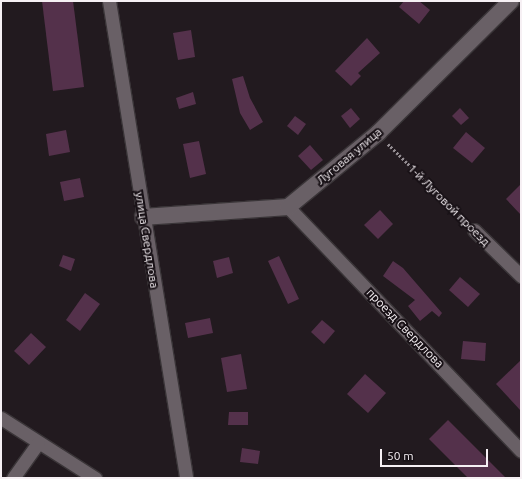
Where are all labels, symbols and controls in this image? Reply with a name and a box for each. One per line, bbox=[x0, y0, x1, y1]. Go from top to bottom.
street label: Луговая улица bbox=[313, 125, 385, 187]
street label: 1-й Луговой проезд bbox=[405, 161, 493, 249]
street label: улица Свердлова bbox=[132, 191, 162, 289]
street label: проезд Свердлова bbox=[363, 285, 447, 371]
scale bar bbox=[382, 441, 490, 467]
text: 50 m bbox=[387, 449, 414, 462]

